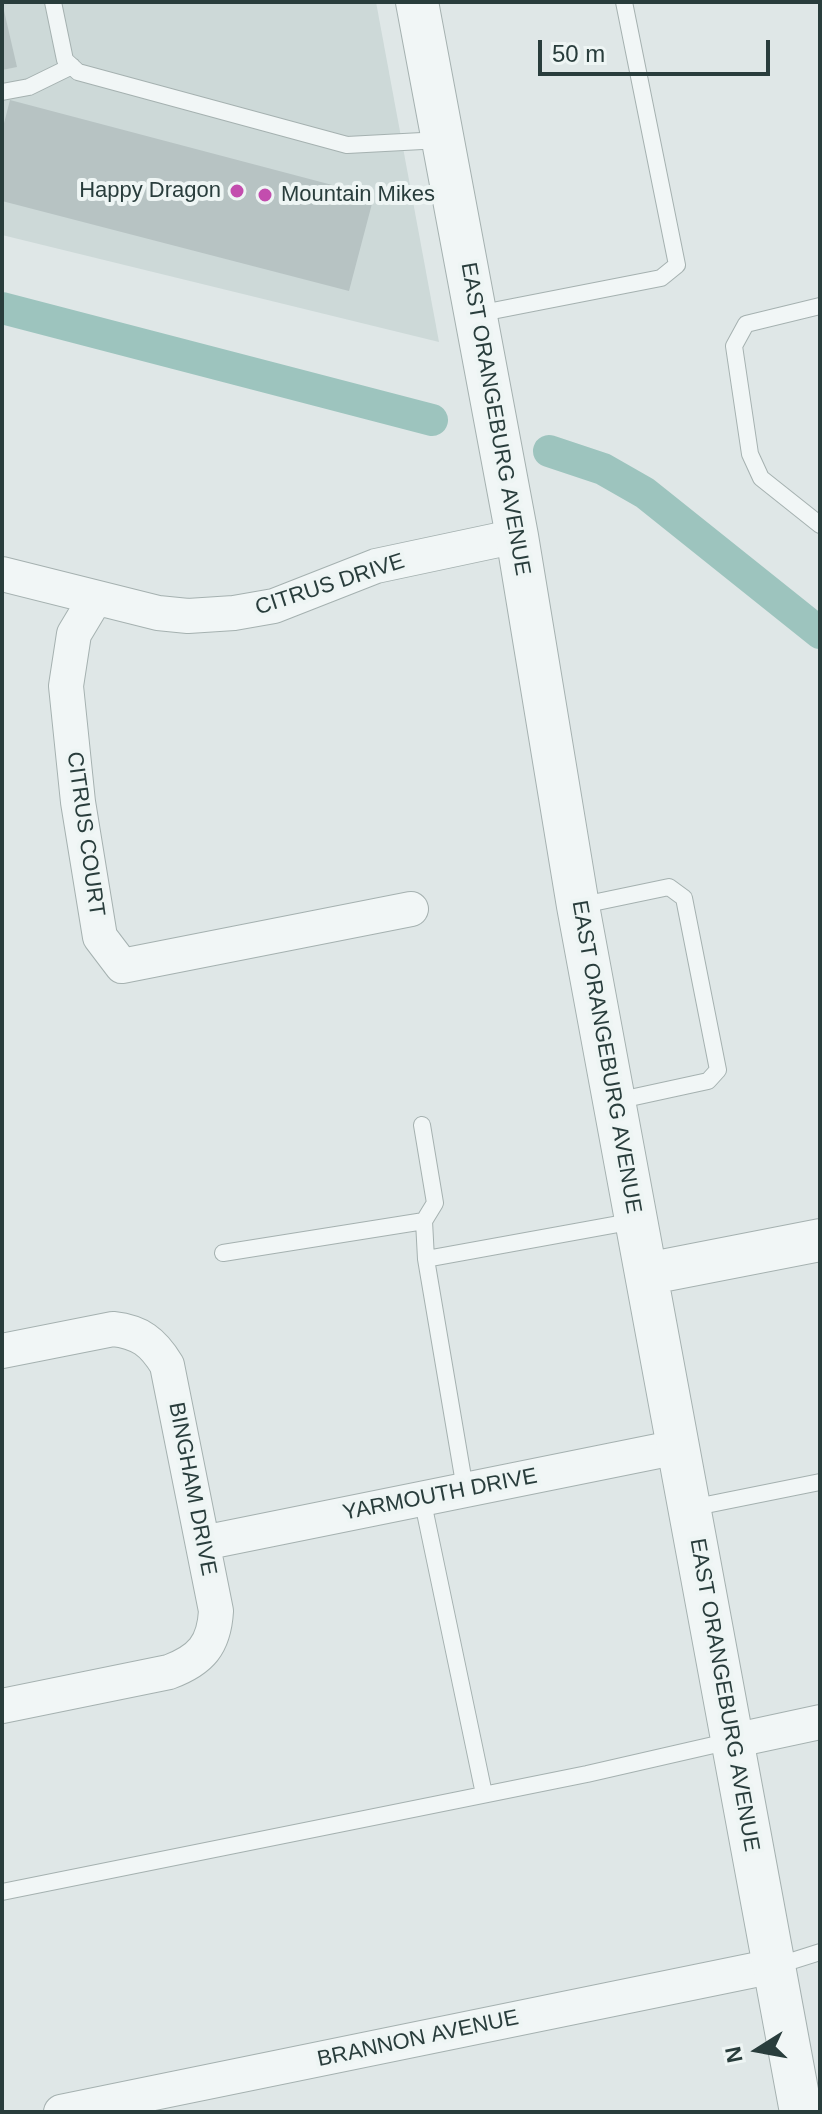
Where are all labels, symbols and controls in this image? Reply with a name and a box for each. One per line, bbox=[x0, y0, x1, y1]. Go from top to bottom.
scale bar bbox=[542, 24, 774, 74]
text: 50 m bbox=[552, 40, 605, 67]
place label: Happy Dragon bbox=[79, 178, 221, 204]
marker: Happy Dragon bbox=[228, 182, 246, 200]
place label: Mountain Mikes bbox=[281, 182, 435, 208]
marker: Mountain Mikes bbox=[256, 186, 274, 204]
street label: EAST ORANGEBURG AVENUE bbox=[454, 260, 536, 578]
street label: CITRUS DRIVE bbox=[252, 548, 408, 622]
street label: CITRUS COURT bbox=[60, 750, 110, 918]
street label: EAST ORANGEBURG AVENUE bbox=[565, 898, 647, 1216]
street label: BINGHAM DRIVE bbox=[162, 1400, 222, 1578]
street label: YARMOUTH DRIVE bbox=[340, 1463, 540, 1527]
street label: EAST ORANGEBURG AVENUE bbox=[683, 1536, 765, 1854]
street label: BRANNON AVENUE bbox=[315, 2005, 521, 2073]
north arrow bbox=[718, 2010, 798, 2090]
text: N bbox=[720, 2044, 748, 2065]

